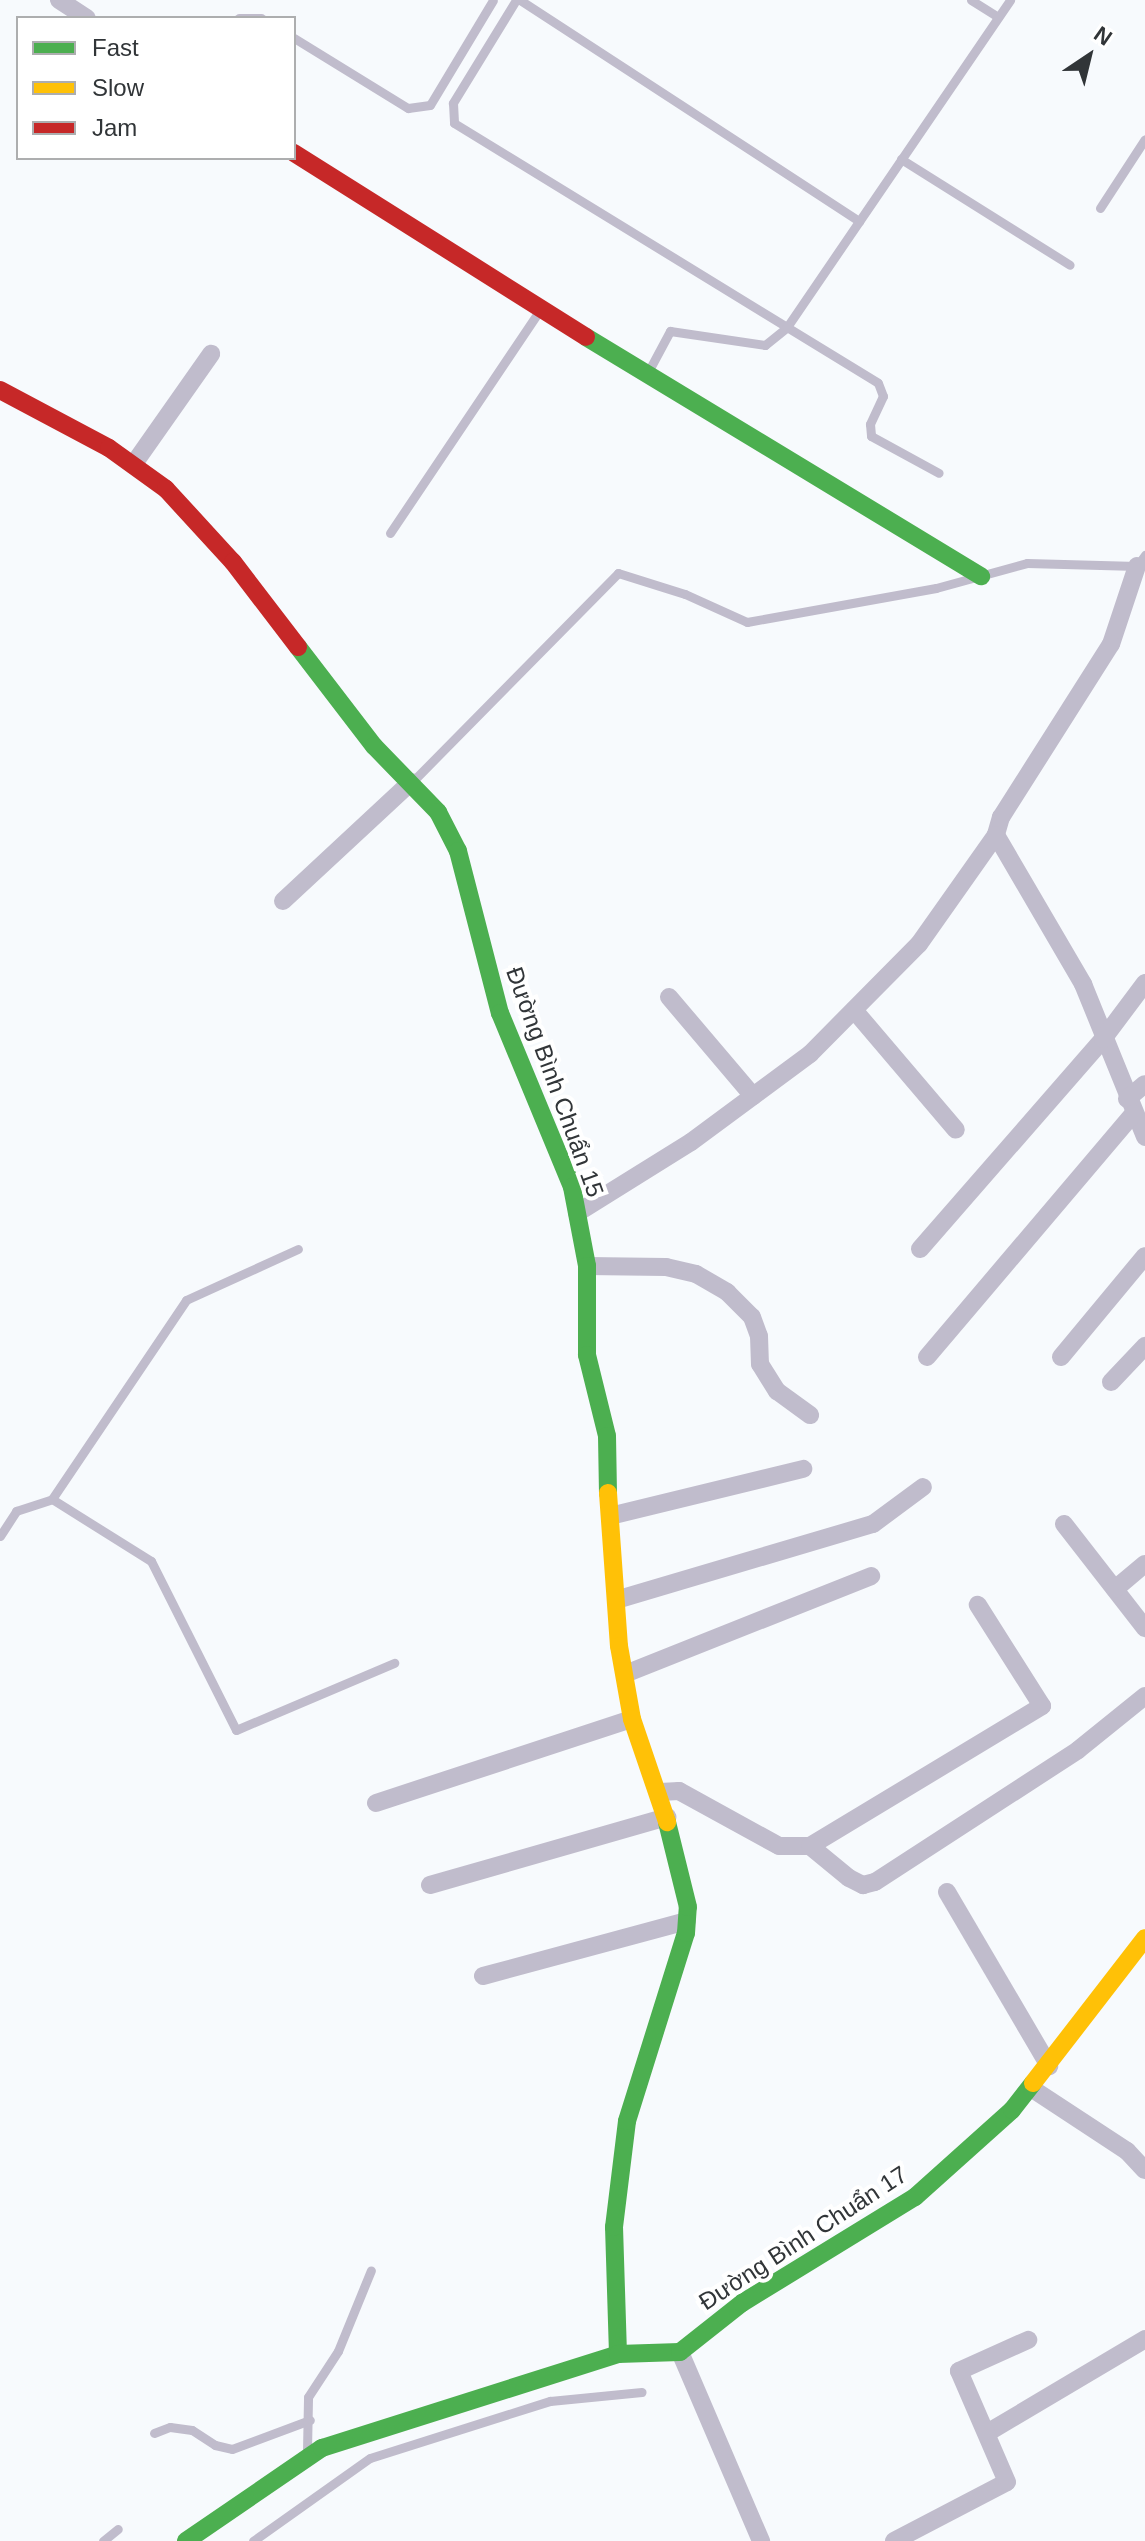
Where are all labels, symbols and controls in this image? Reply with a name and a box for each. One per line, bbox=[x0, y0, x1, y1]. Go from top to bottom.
legend bbox=[16, 16, 296, 160]
north arrow bbox=[1049, 16, 1129, 96]
text: N bbox=[1089, 21, 1117, 51]
text: Fast bbox=[92, 34, 139, 61]
text: Slow bbox=[92, 74, 144, 101]
text: Jam bbox=[92, 114, 137, 141]
street label: Đường Bình Chuẩn 15 bbox=[500, 963, 610, 1201]
street label: Đường Bình Chuẩn 17 bbox=[693, 2160, 913, 2316]

